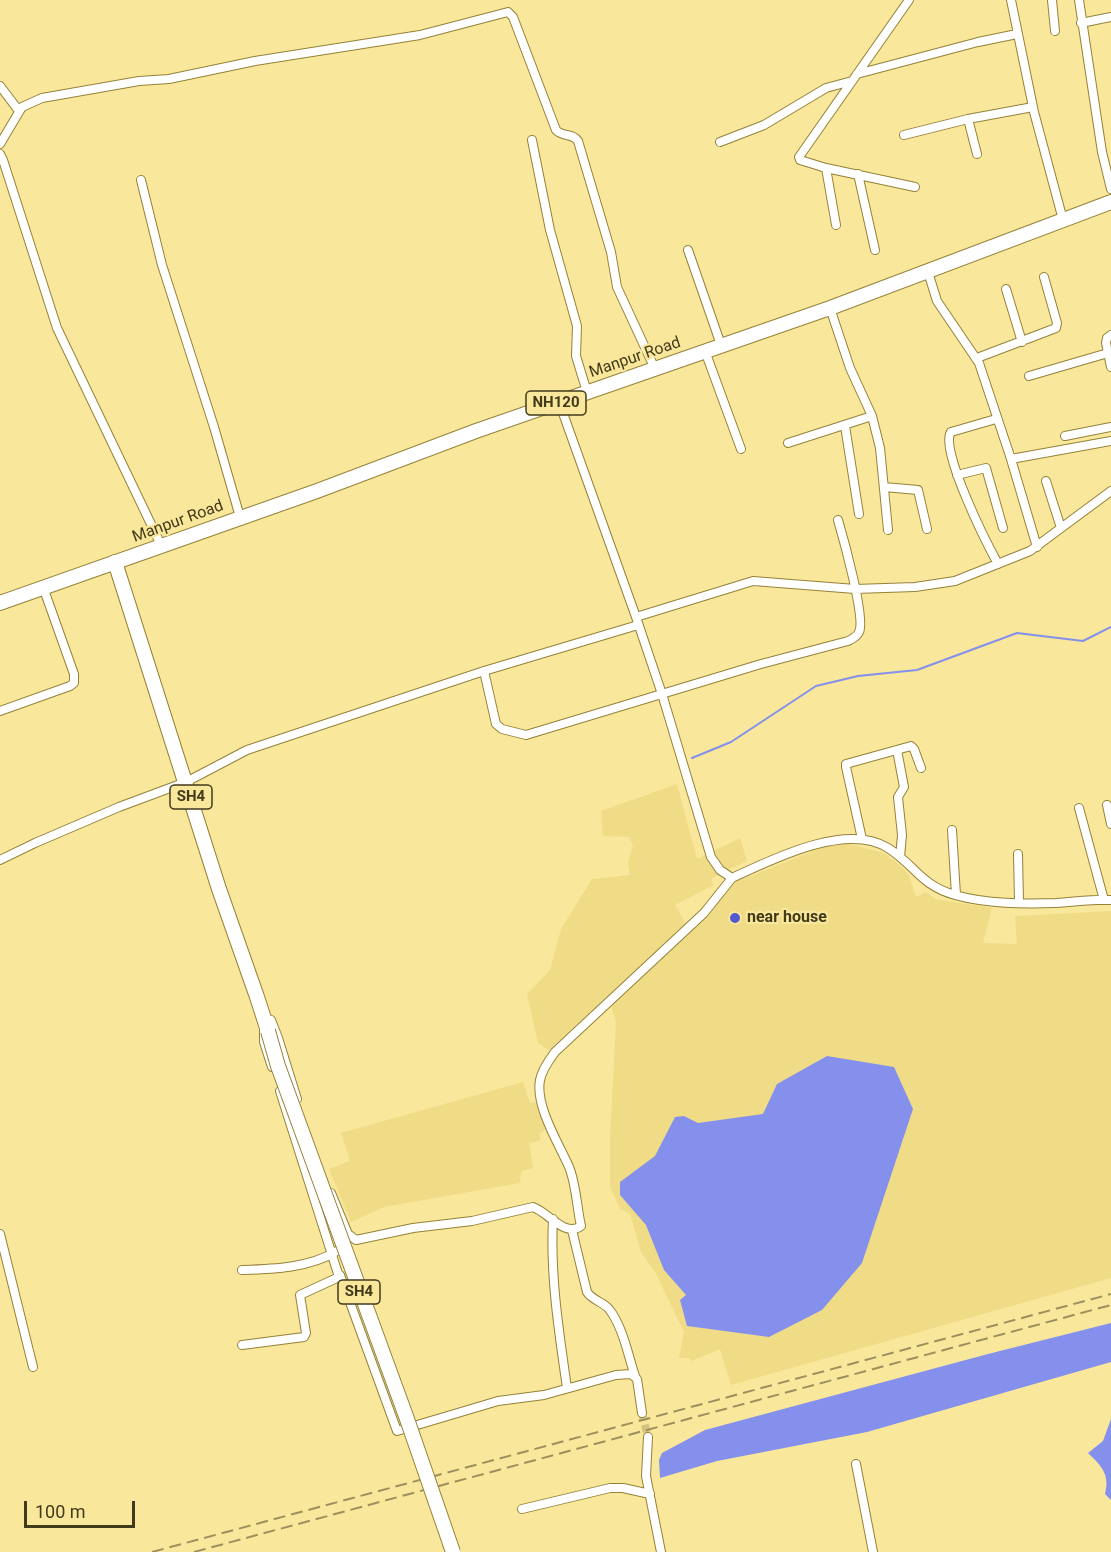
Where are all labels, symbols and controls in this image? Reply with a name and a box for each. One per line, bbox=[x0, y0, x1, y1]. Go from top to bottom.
street label: Manpur Road bbox=[587, 333, 683, 383]
road number: NH120 bbox=[526, 391, 586, 415]
street label: Manpur Road bbox=[130, 497, 226, 547]
road number: SH4 bbox=[170, 785, 212, 809]
place label: near house bbox=[747, 908, 827, 928]
marker: near house bbox=[728, 911, 742, 925]
road number: SH4 bbox=[338, 1280, 380, 1304]
scale bar bbox=[27, 1489, 138, 1527]
text: 100 m bbox=[35, 1501, 86, 1522]

